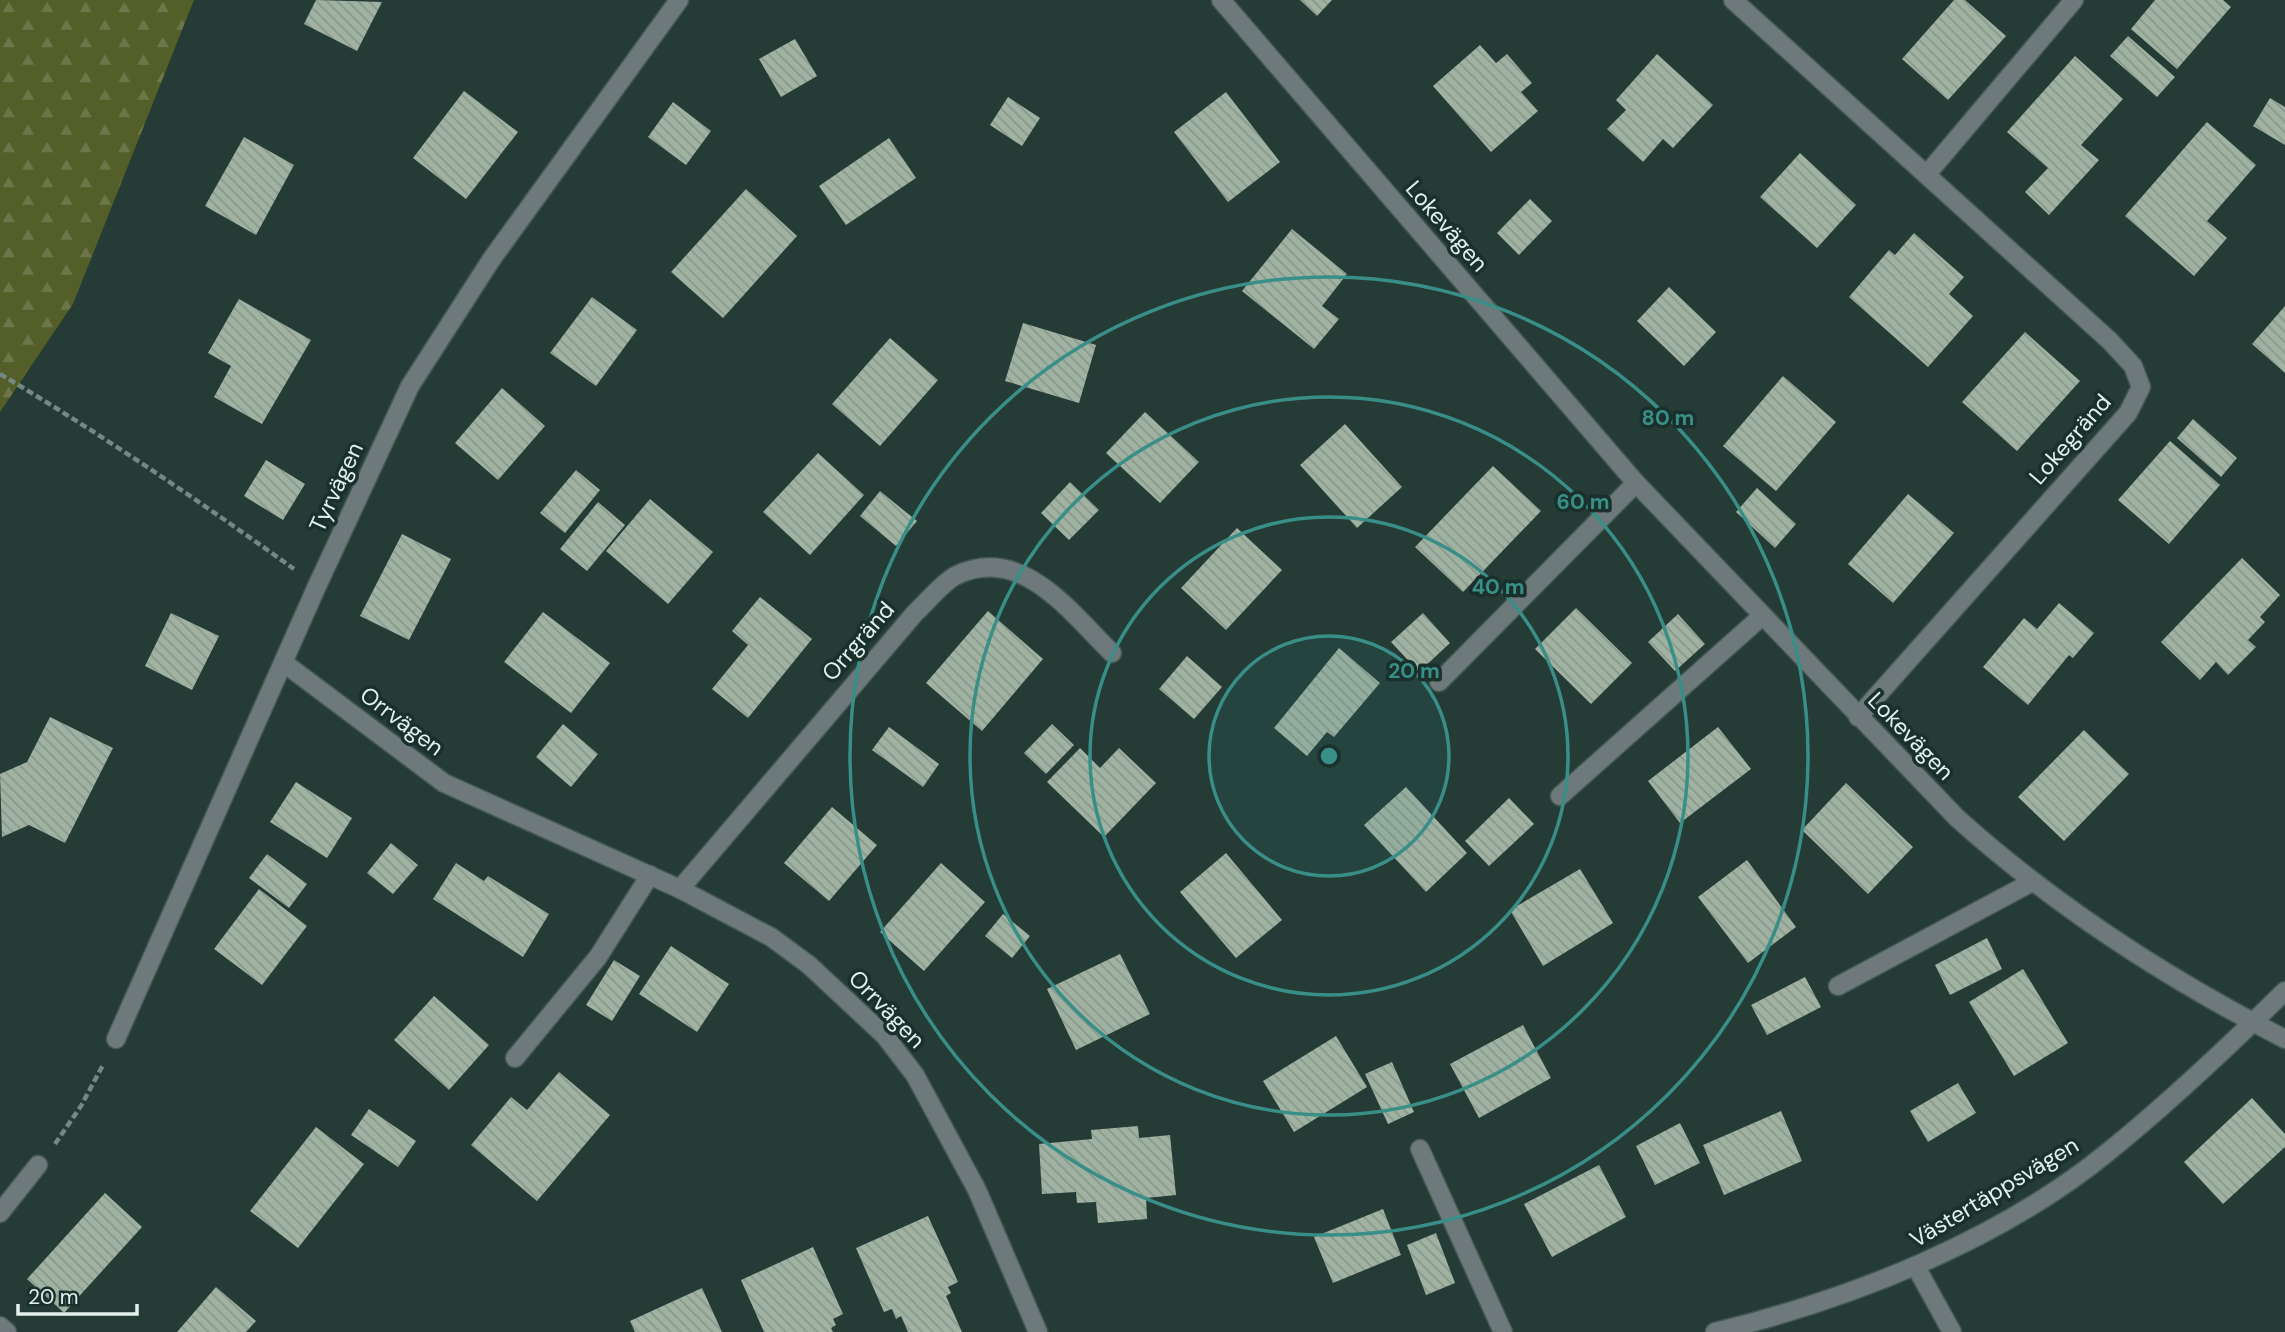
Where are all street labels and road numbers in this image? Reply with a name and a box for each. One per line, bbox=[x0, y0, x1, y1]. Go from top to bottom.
street label: Lokevägen bbox=[1399, 174, 1495, 278]
street label: Lokegränd bbox=[2022, 387, 2118, 491]
street label: Tyrvägen bbox=[302, 437, 370, 537]
street label: Orrgränd bbox=[815, 595, 901, 687]
street label: Orrvägen bbox=[354, 680, 450, 762]
street label: Lokevägen bbox=[1862, 686, 1960, 786]
street label: Orrvägen bbox=[842, 964, 932, 1054]
street label: Västertäppsvägen bbox=[1904, 1130, 2084, 1254]

